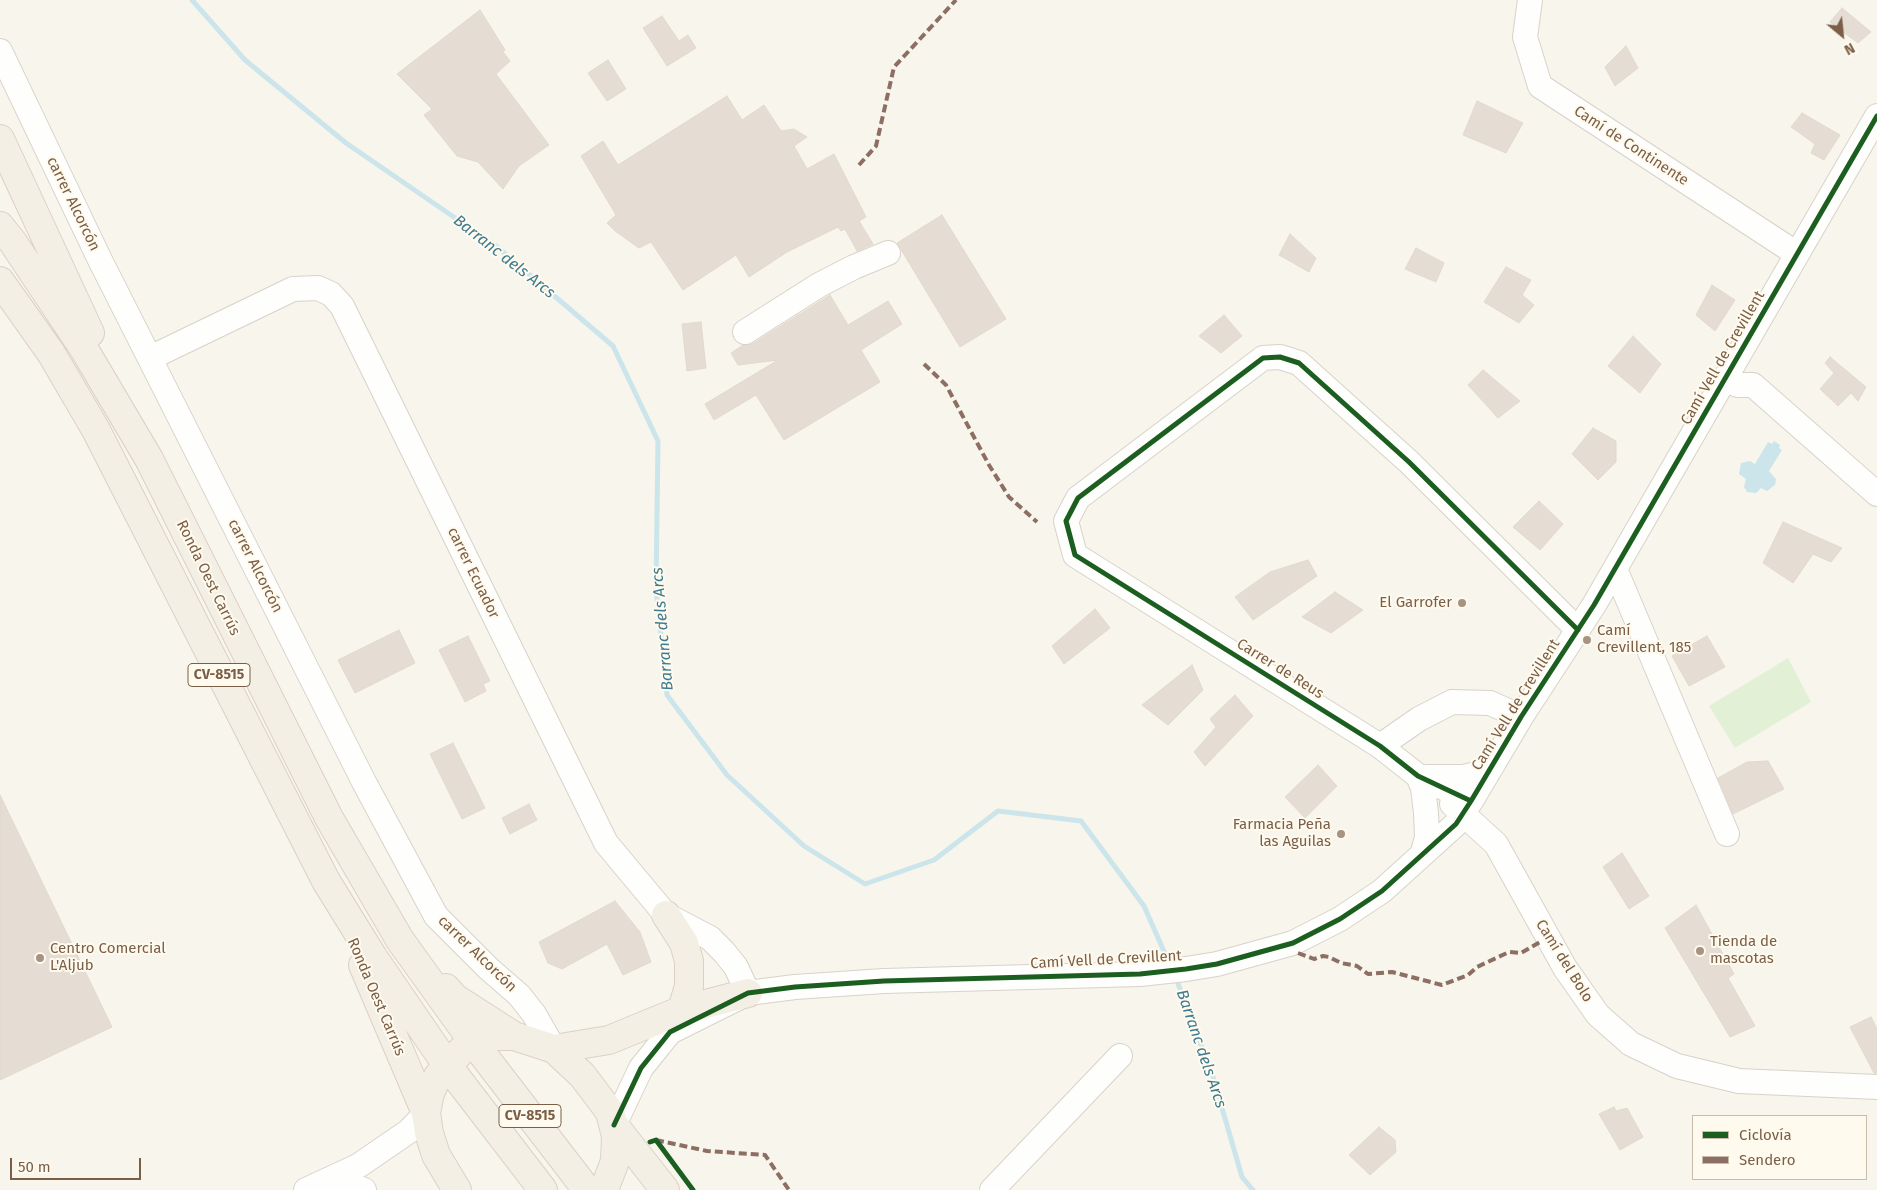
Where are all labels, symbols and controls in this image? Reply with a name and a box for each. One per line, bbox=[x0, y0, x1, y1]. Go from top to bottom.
north arrow bbox=[1817, 10, 1867, 60]
text: N bbox=[1841, 39, 1857, 58]
street label: Camí de Continente bbox=[1570, 102, 1692, 190]
street label: carrer Alcorcón bbox=[42, 154, 104, 254]
water label: Barranc dels Arcs bbox=[449, 211, 559, 303]
street label: Camí Vell de Crevillent bbox=[1677, 288, 1769, 428]
street label: carrer Alcorcón bbox=[224, 516, 286, 616]
street label: Ronda Oest Carrús bbox=[172, 517, 244, 639]
street label: carrer Ecuador bbox=[443, 524, 503, 622]
water label: Barranc dels Arcs bbox=[648, 566, 678, 692]
place label: El Garrofer bbox=[1379, 594, 1452, 612]
marker: El Garrofer bbox=[1456, 597, 1468, 609]
place label: Camí Crevillent, 185 bbox=[1597, 622, 1691, 657]
marker: Camí Crevillent, 185 bbox=[1581, 634, 1593, 646]
street label: Carrer de Reus bbox=[1233, 635, 1327, 703]
street label: Camí Vell de Crevillent bbox=[1468, 636, 1564, 774]
road number: CV-8515 bbox=[188, 664, 250, 686]
place label: Farmacia Peña las Aguilas bbox=[1233, 816, 1331, 851]
marker: Farmacia Peña las Aguilas bbox=[1335, 828, 1347, 840]
street label: carrer Alcorcón bbox=[434, 912, 520, 996]
street label: Camí del Bolo bbox=[1531, 916, 1597, 1006]
place label: Tienda de mascotas bbox=[1710, 933, 1777, 968]
street label: Ronda Oest Carrús bbox=[343, 935, 409, 1059]
place label: Centro Comercial L'Aljub bbox=[50, 940, 166, 975]
marker: Tienda de mascotas bbox=[1694, 945, 1706, 957]
street label: Camí Vell de Crevillent bbox=[1030, 947, 1182, 973]
marker: Centro Comercial L'Aljub bbox=[34, 952, 46, 964]
water label: Barranc dels Arcs bbox=[1172, 987, 1230, 1111]
road number: CV-8515 bbox=[499, 1104, 561, 1128]
legend bbox=[1692, 1115, 1867, 1180]
text: Ciclovía bbox=[1739, 1126, 1792, 1144]
scale bar bbox=[12, 1148, 144, 1180]
text: Sendero bbox=[1739, 1151, 1795, 1169]
text: 50 m bbox=[18, 1158, 51, 1176]

